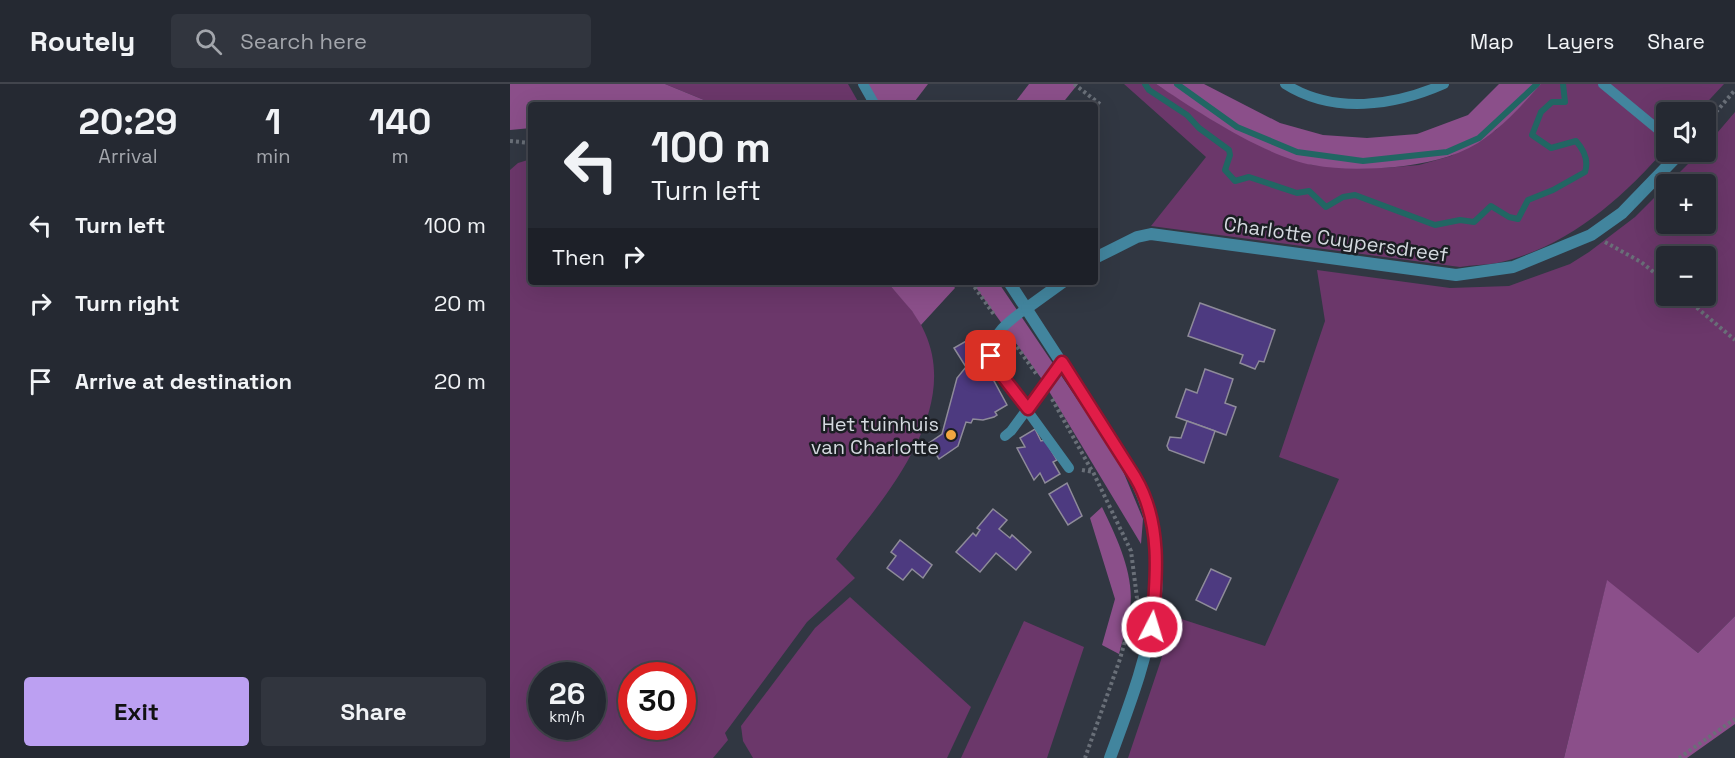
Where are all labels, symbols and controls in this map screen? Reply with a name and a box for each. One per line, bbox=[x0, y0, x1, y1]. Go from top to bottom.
search box bbox=[171, 14, 591, 68]
text: Routely bbox=[30, 23, 135, 59]
icon: search bbox=[192, 25, 225, 58]
text: Search here bbox=[240, 27, 367, 55]
text: Map bbox=[1470, 28, 1514, 55]
text: Layers bbox=[1547, 28, 1614, 55]
text: Share bbox=[1647, 28, 1705, 55]
text: 20:29 bbox=[79, 99, 177, 145]
text: 1 bbox=[265, 99, 281, 145]
text: 140 bbox=[369, 99, 431, 145]
map controls bbox=[1656, 102, 1716, 306]
button: sound bbox=[1656, 102, 1716, 162]
text: 100 m bbox=[651, 121, 771, 174]
icon: left bbox=[552, 126, 630, 204]
text: Arrival bbox=[98, 143, 158, 169]
text: min bbox=[256, 143, 290, 169]
text: m bbox=[392, 143, 409, 169]
text: Turn left bbox=[651, 173, 761, 208]
button: + bbox=[1656, 174, 1716, 234]
icon: left bbox=[24, 209, 57, 242]
street label: Charlotte Cuypersdreef bbox=[1222, 210, 1450, 268]
text: Turn left bbox=[75, 211, 165, 239]
text: 100 m bbox=[424, 211, 486, 239]
icon: right bbox=[617, 240, 650, 273]
text: Then bbox=[552, 243, 605, 271]
button: − bbox=[1656, 246, 1716, 306]
icon: right bbox=[24, 287, 57, 320]
text: Turn right bbox=[75, 289, 180, 317]
text: 20 m bbox=[434, 289, 486, 317]
pin bbox=[965, 330, 1016, 381]
icon: arrive bbox=[974, 339, 1007, 372]
icon: arrive bbox=[24, 365, 57, 398]
text: Arrive at destination bbox=[75, 367, 292, 395]
text: 20 m bbox=[434, 367, 486, 395]
place label: Het tuinhuis van Charlotte bbox=[811, 411, 939, 460]
marker: Het tuinhuis van Charlotte bbox=[944, 428, 958, 442]
position arrow bbox=[1120, 595, 1184, 659]
speed limit sign: 30 bbox=[618, 662, 696, 740]
text: 26 bbox=[549, 674, 585, 713]
button: Exit bbox=[24, 677, 249, 746]
button: Share bbox=[261, 677, 486, 746]
text: km/h bbox=[549, 707, 585, 726]

